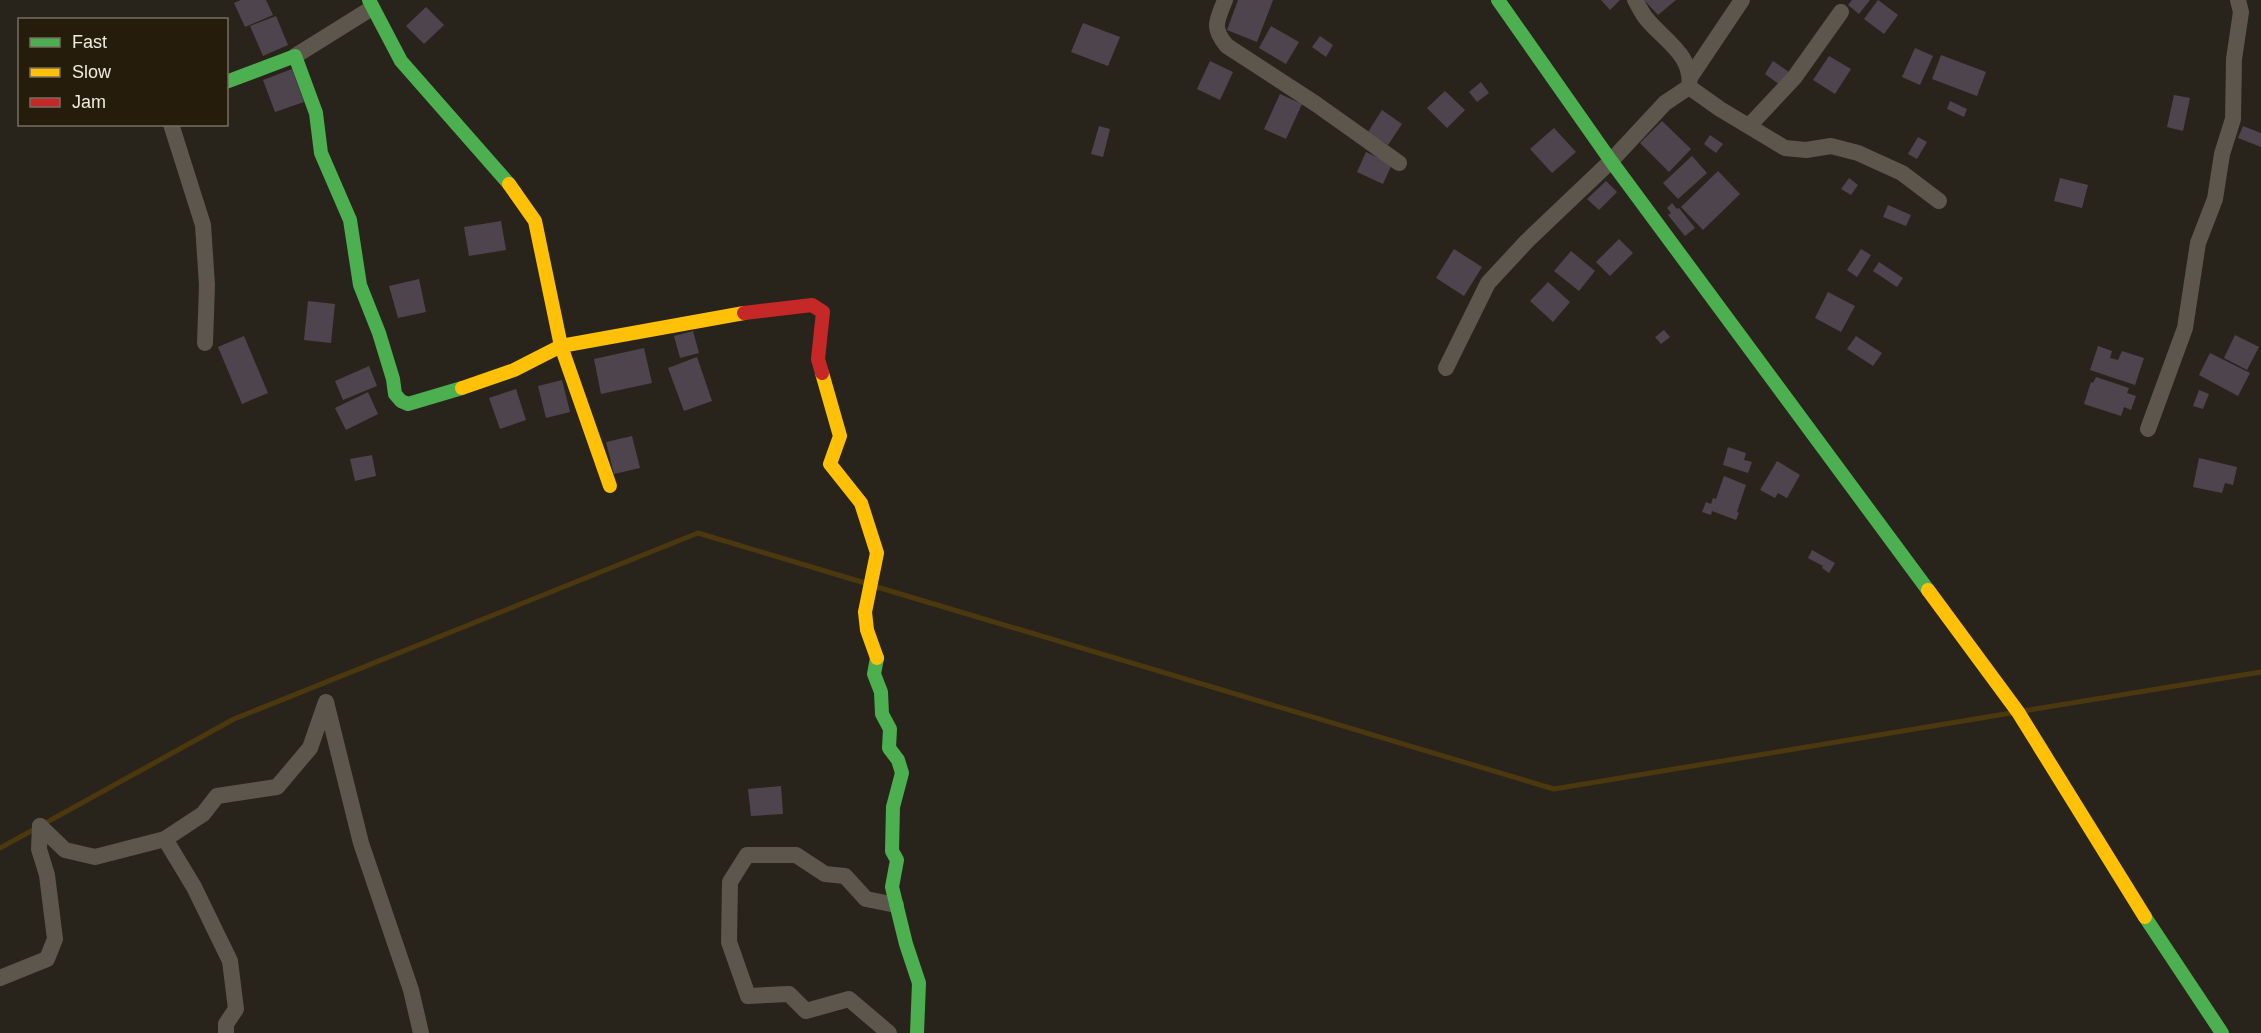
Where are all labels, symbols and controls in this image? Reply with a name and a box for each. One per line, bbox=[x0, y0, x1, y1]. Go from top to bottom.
legend bbox=[18, 18, 228, 126]
text: Fast bbox=[72, 32, 107, 52]
text: Slow bbox=[72, 62, 112, 82]
text: Jam bbox=[72, 92, 106, 112]

